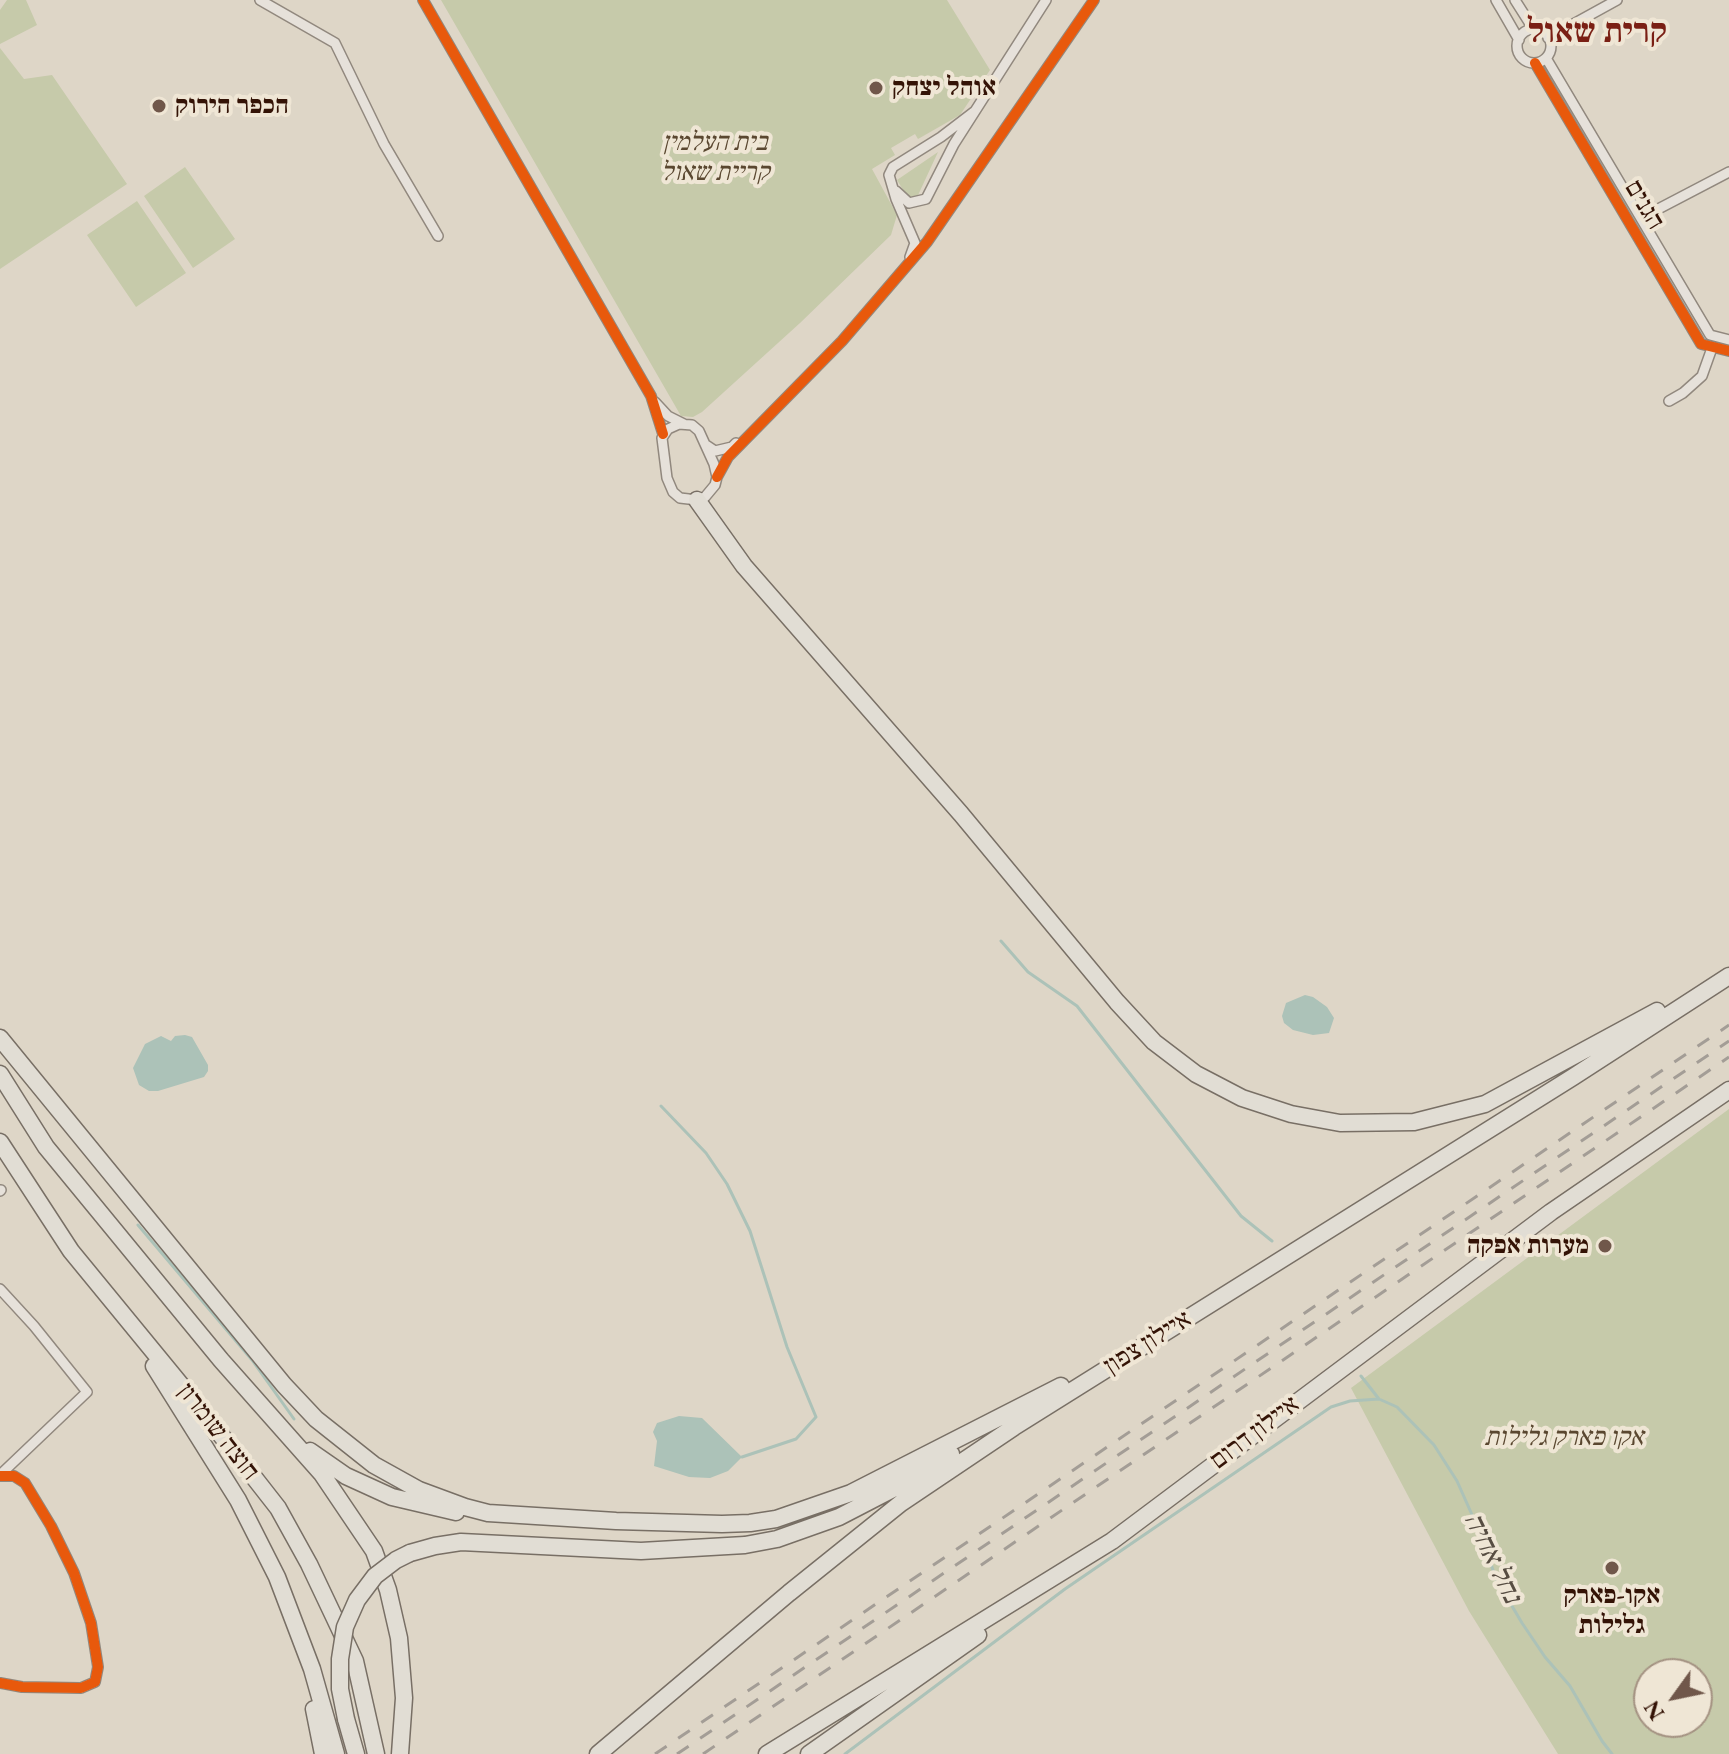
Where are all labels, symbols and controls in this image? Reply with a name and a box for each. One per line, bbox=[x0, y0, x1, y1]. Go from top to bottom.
district label: קרית שאול bbox=[1527, 13, 1667, 53]
place label: אוהל יצחק bbox=[892, 72, 996, 104]
marker: אוהל יצחק bbox=[867, 79, 885, 97]
place label: הכפר הירוק bbox=[175, 90, 289, 122]
marker: הכפר הירוק bbox=[150, 97, 168, 115]
park label: בית העלמין קריית שאול bbox=[661, 127, 769, 188]
street label: הגנים bbox=[1617, 175, 1671, 235]
place label: מערות אפקה bbox=[1467, 1230, 1589, 1262]
marker: מערות אפקה bbox=[1596, 1237, 1614, 1255]
street label: איילון צפון bbox=[1098, 1304, 1198, 1382]
street label: חוצה שומרון bbox=[170, 1377, 266, 1487]
street label: איילון דרום bbox=[1204, 1389, 1306, 1477]
park label: אקו פארק גלילות bbox=[1484, 1422, 1644, 1454]
water label: נחל אחיה bbox=[1456, 1507, 1528, 1609]
marker: אקו-פארק גלילות bbox=[1603, 1559, 1621, 1577]
place label: אקו-פארק גלילות bbox=[1564, 1580, 1660, 1642]
north arrow bbox=[1633, 1658, 1713, 1738]
text: N bbox=[1637, 1695, 1671, 1726]

